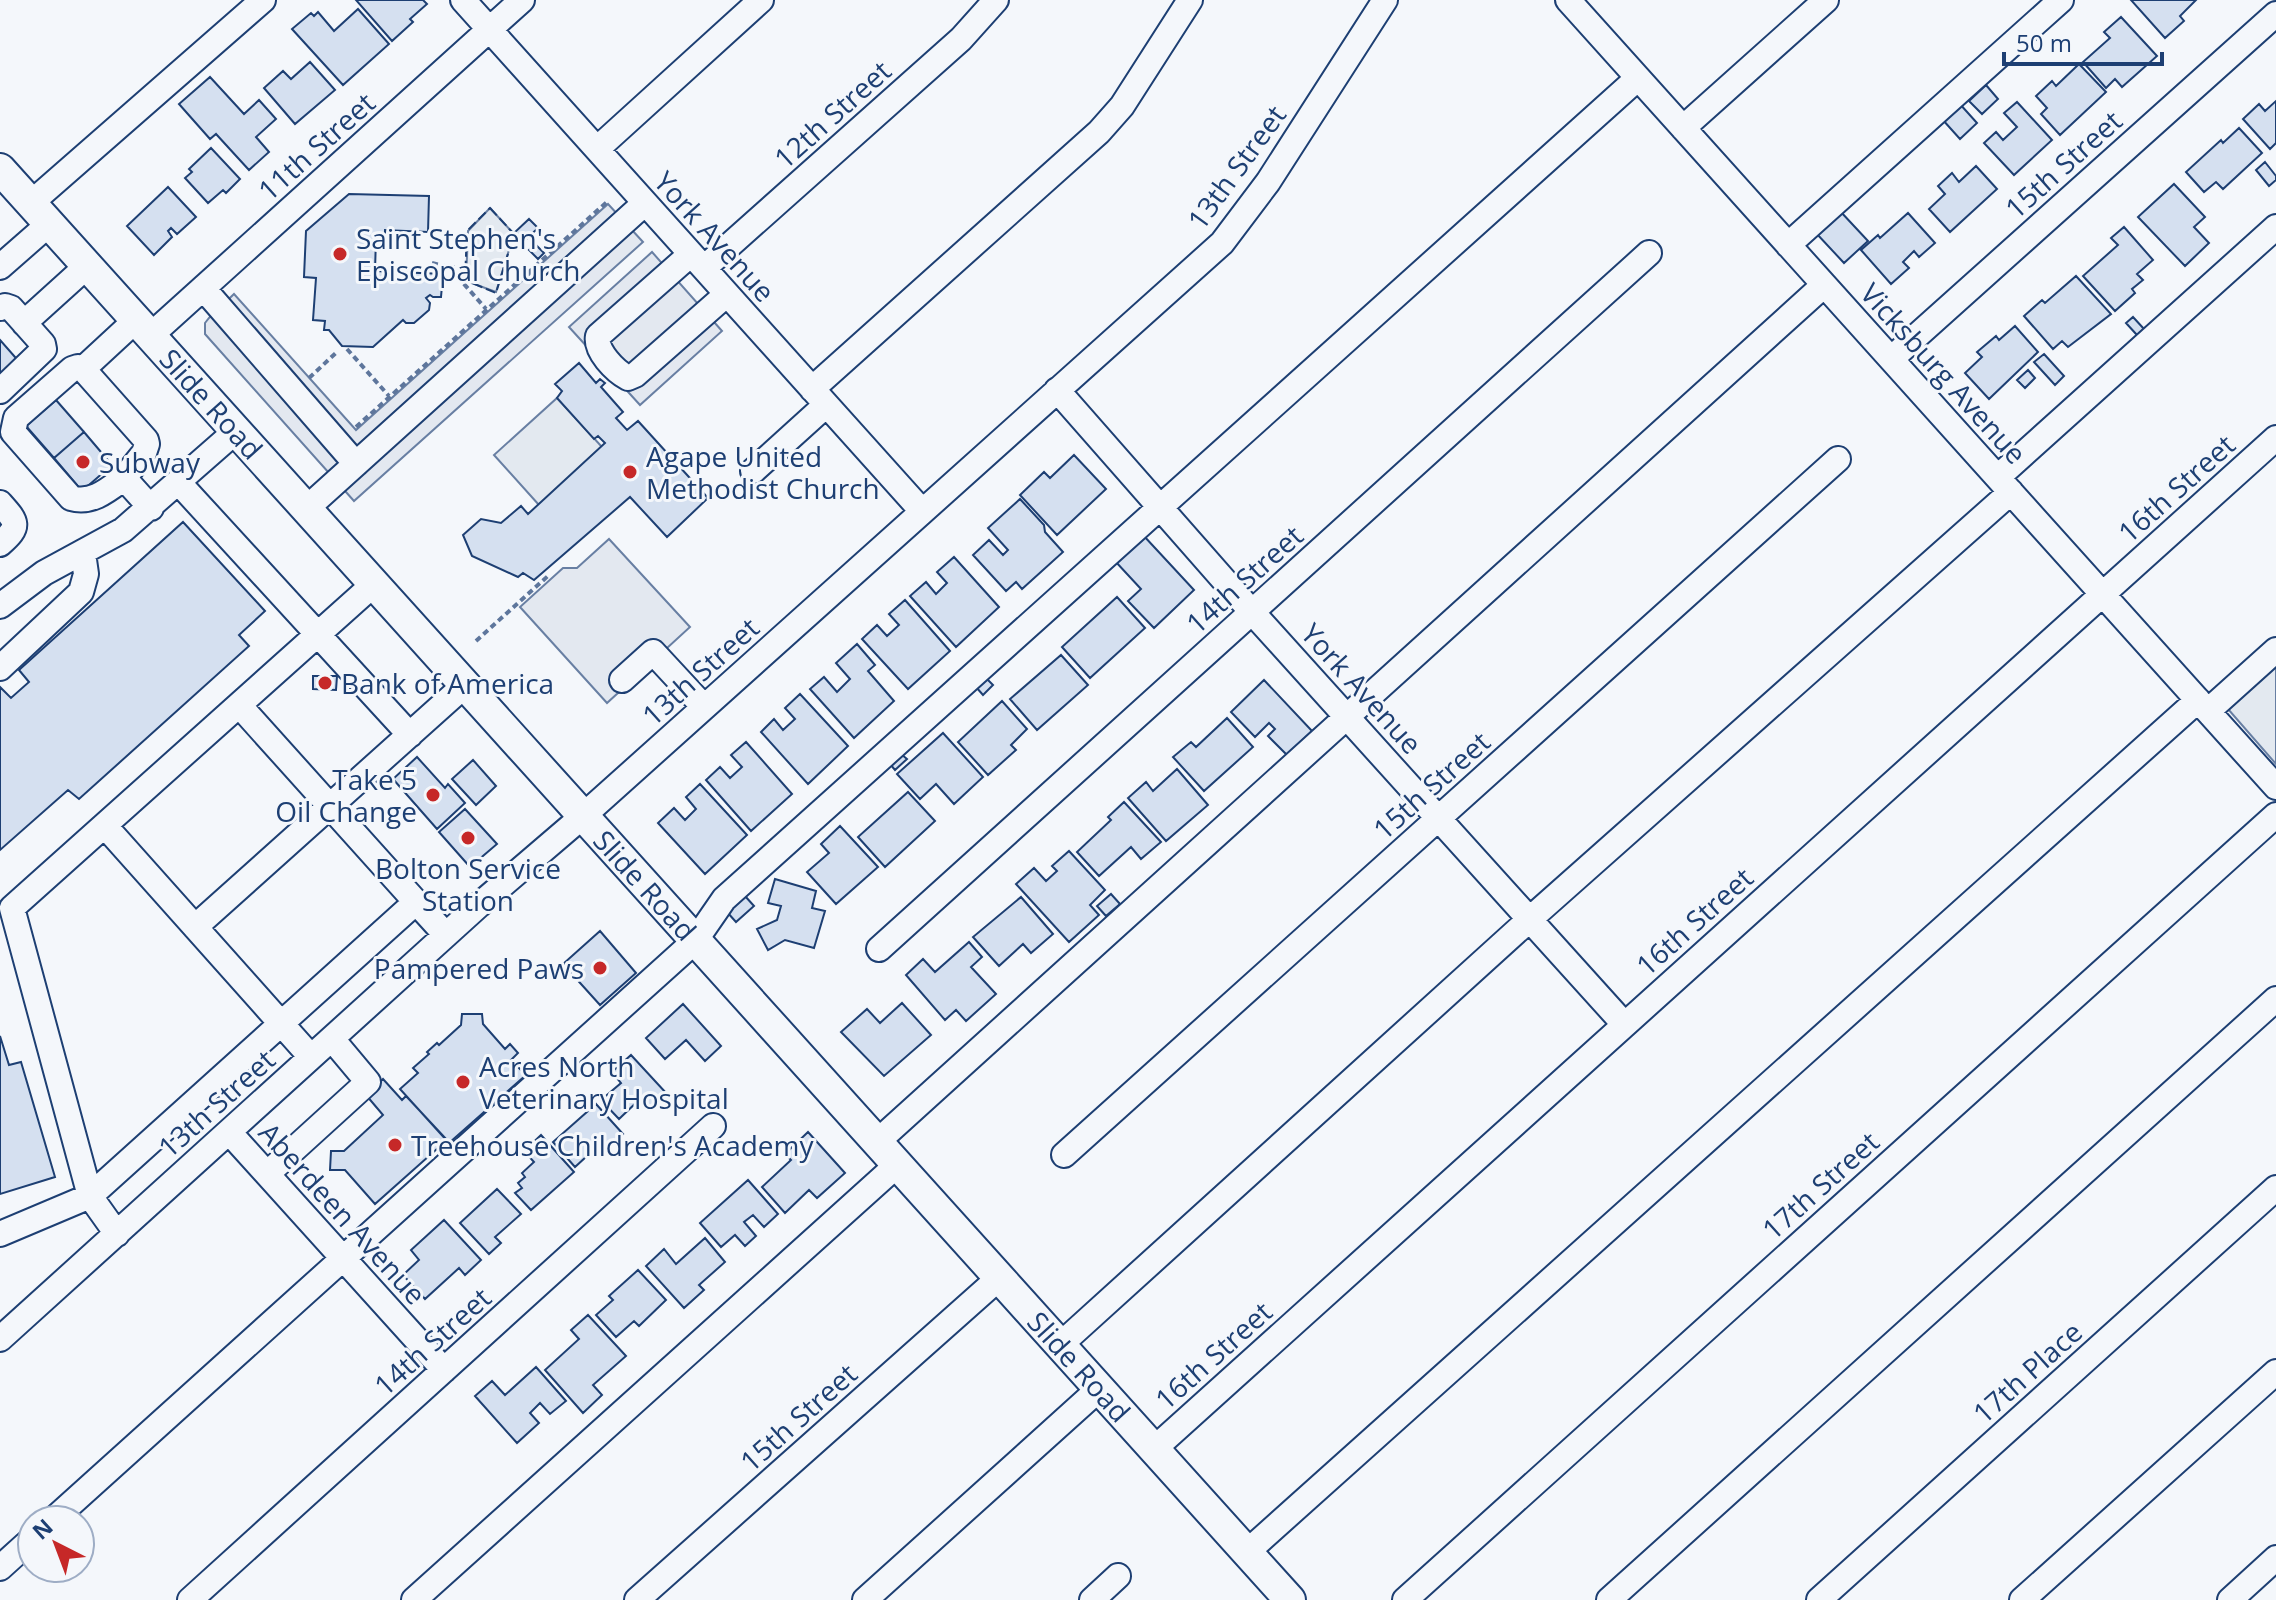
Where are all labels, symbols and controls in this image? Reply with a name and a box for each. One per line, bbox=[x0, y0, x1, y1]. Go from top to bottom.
scale bar bbox=[2004, 16, 2162, 66]
text: 50 m bbox=[2016, 26, 2072, 59]
street label: 12th Street bbox=[766, 51, 898, 177]
street label: 11th Street bbox=[250, 83, 382, 209]
street label: 13th Street bbox=[1178, 97, 1294, 237]
street label: 15th Street bbox=[1997, 101, 2129, 227]
street label: York Avenue bbox=[646, 163, 784, 309]
place label: Saint Stephen's Episcopal Church bbox=[356, 219, 580, 289]
marker: Saint Stephen's Episcopal Church bbox=[331, 245, 349, 263]
street label: Vicksburg Avenue bbox=[1853, 274, 2035, 472]
street label: Slide Road bbox=[152, 340, 271, 467]
street label: 16th Street bbox=[2110, 425, 2242, 551]
place label: Agape United Methodist Church bbox=[646, 437, 880, 507]
place label: Subway bbox=[99, 443, 201, 481]
marker: Subway bbox=[74, 453, 92, 471]
marker: Agape United Methodist Church bbox=[621, 463, 639, 481]
street label: 14th Street bbox=[1178, 516, 1310, 642]
street label: 13th Street bbox=[634, 608, 766, 734]
street label: York Avenue bbox=[1293, 615, 1431, 761]
place label: Bank of America bbox=[341, 664, 554, 702]
marker: Bank of America bbox=[316, 674, 334, 692]
street label: 15th Street bbox=[1365, 722, 1497, 848]
place label: Take 5 Oil Change bbox=[275, 760, 417, 830]
marker: Take 5 Oil Change bbox=[424, 786, 442, 804]
street label: Slide Road bbox=[586, 822, 705, 948]
marker: Bolton Service Station bbox=[459, 829, 477, 847]
place label: Bolton Service Station bbox=[375, 849, 561, 919]
street label: 16th Street bbox=[1628, 858, 1760, 984]
place label: Pampered Paws bbox=[374, 949, 584, 987]
marker: Pampered Paws bbox=[591, 959, 609, 977]
street label: 13th Street bbox=[150, 1040, 282, 1166]
place label: Acres North Veterinary Hospital bbox=[479, 1047, 729, 1117]
marker: Acres North Veterinary Hospital bbox=[454, 1073, 472, 1091]
street label: Aberdeen Avenue bbox=[251, 1114, 435, 1312]
street label: 17th Street bbox=[1754, 1122, 1886, 1248]
place label: Treehouse Children's Academy bbox=[411, 1126, 814, 1164]
marker: Treehouse Children's Academy bbox=[386, 1136, 404, 1154]
street label: 14th Street bbox=[366, 1278, 498, 1404]
street label: 16th Street bbox=[1147, 1292, 1279, 1418]
street label: Slide Road bbox=[1020, 1303, 1139, 1430]
street label: 17th Place bbox=[1964, 1313, 2090, 1431]
street label: 15th Street bbox=[732, 1354, 864, 1480]
north arrow bbox=[16, 1504, 96, 1584]
text: N bbox=[25, 1511, 59, 1546]

